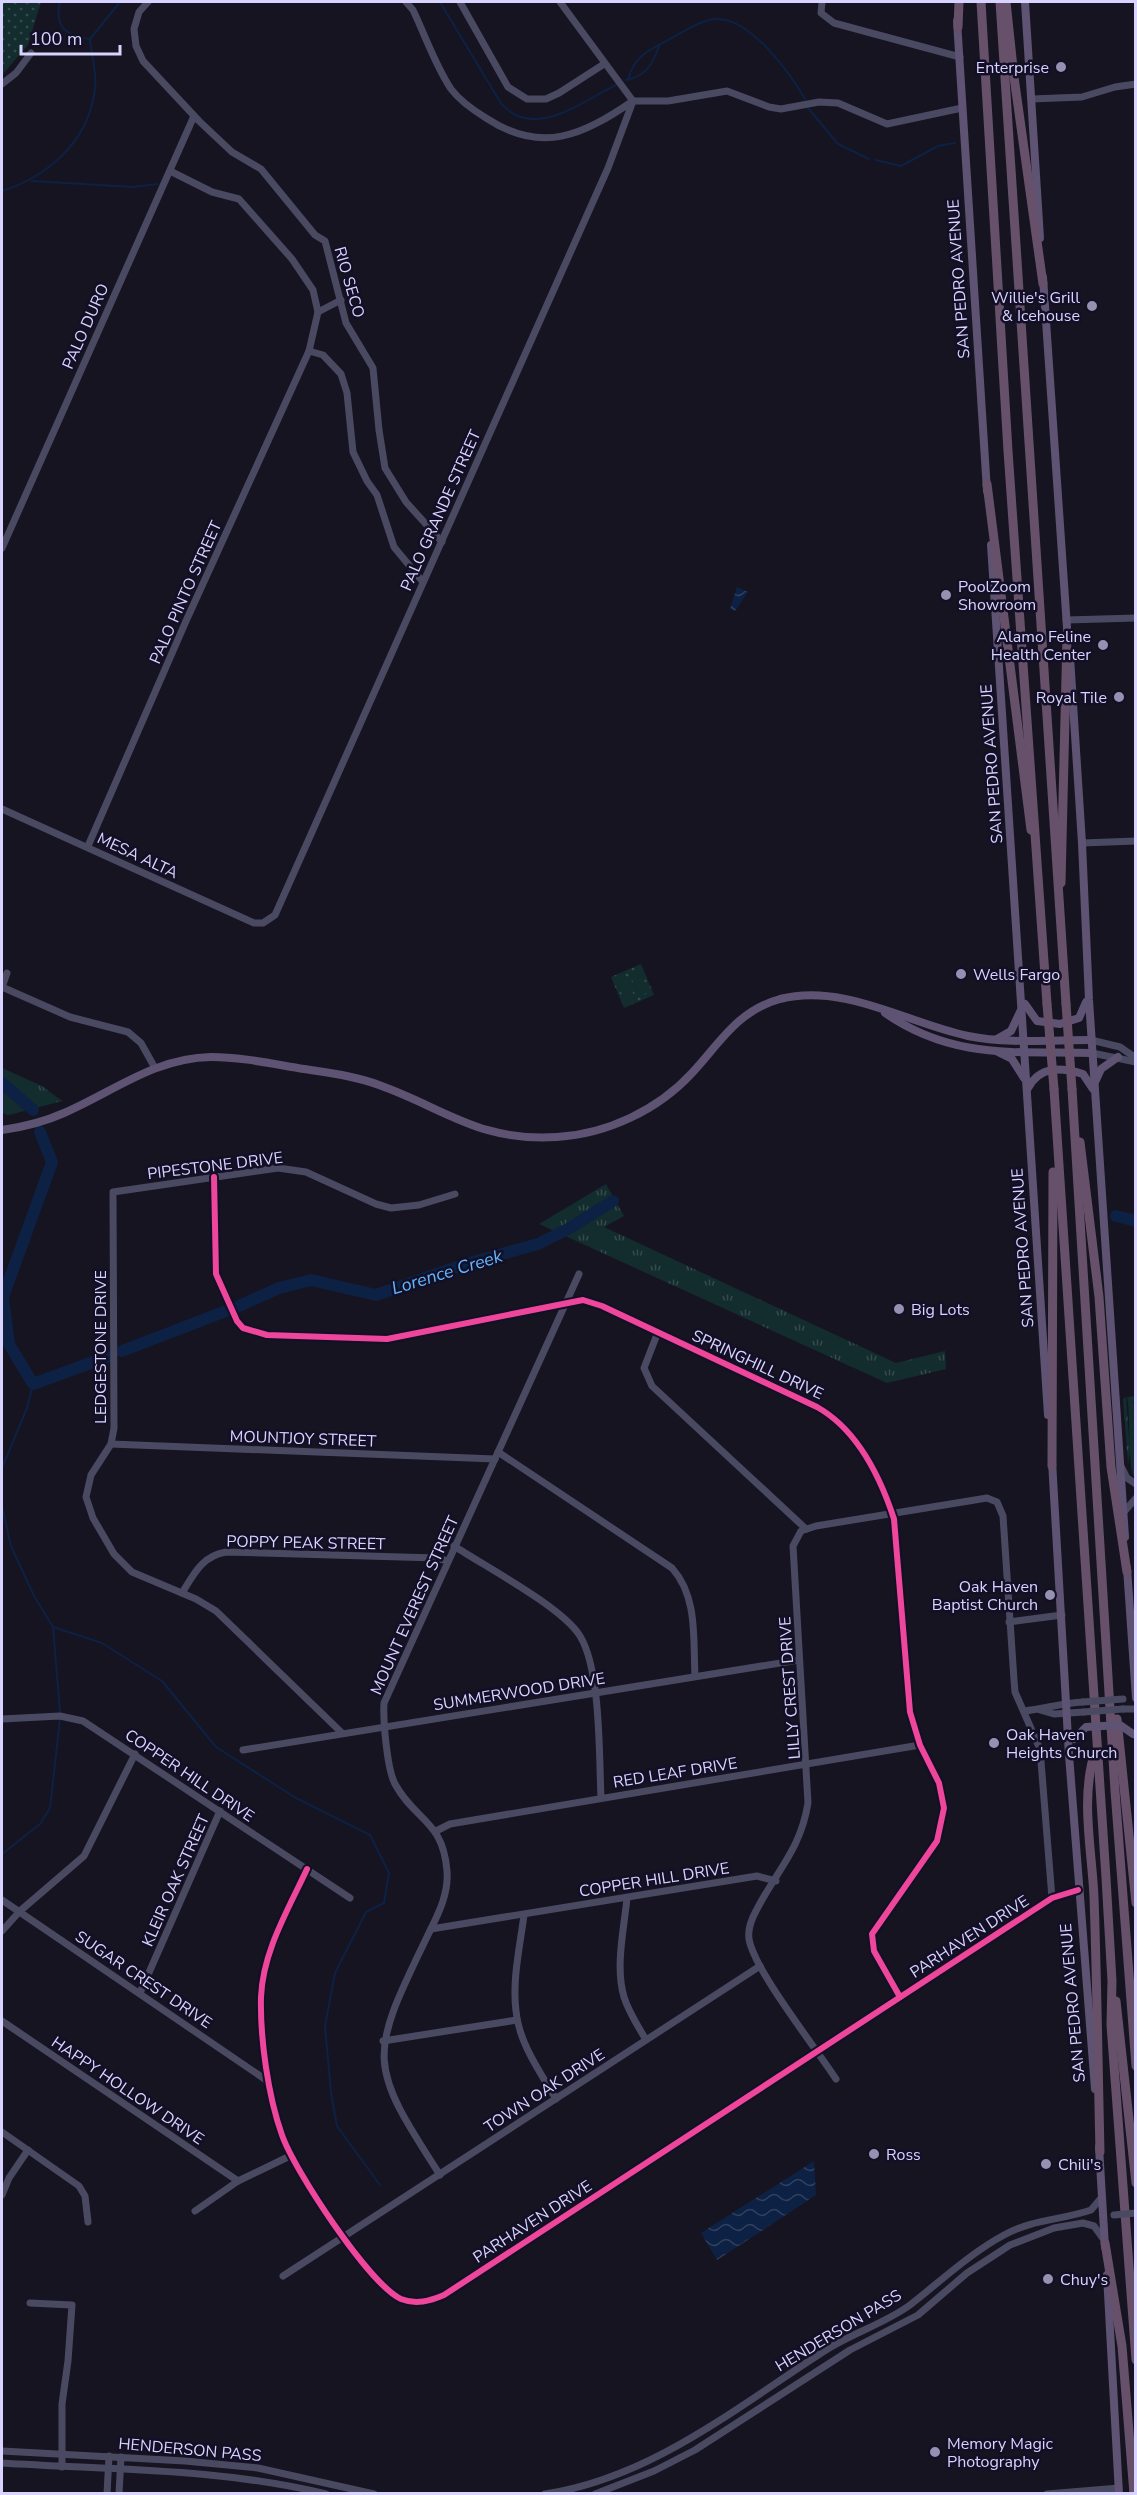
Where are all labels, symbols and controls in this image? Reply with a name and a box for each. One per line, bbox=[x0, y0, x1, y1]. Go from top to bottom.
scale bar bbox=[21, 18, 120, 56]
text: 100 m bbox=[30, 27, 82, 51]
place label: Enterprise bbox=[976, 57, 1049, 79]
marker: Enterprise bbox=[1054, 60, 1068, 74]
street label: SAN PEDRO AVENUE bbox=[942, 198, 976, 359]
street label: RIO SECO bbox=[328, 244, 370, 320]
street label: PALO DURO bbox=[57, 280, 115, 373]
place label: Willie's Grill & Icehouse bbox=[991, 287, 1080, 327]
marker: Willie's Grill & Icehouse bbox=[1085, 299, 1099, 313]
street label: PALO GRANDE STREET bbox=[395, 426, 487, 594]
street label: PALO PINTO STREET bbox=[144, 517, 228, 667]
place label: PoolZoom Showroom bbox=[958, 576, 1036, 616]
marker: PoolZoom Showroom bbox=[939, 588, 953, 602]
place label: Alamo Feline Health Center bbox=[991, 626, 1091, 666]
marker: Alamo Feline Health Center bbox=[1096, 638, 1110, 652]
street label: SAN PEDRO AVENUE bbox=[975, 683, 1009, 844]
place label: Royal Tile bbox=[1036, 687, 1107, 709]
marker: Royal Tile bbox=[1112, 690, 1126, 704]
street label: MESA ALTA bbox=[94, 828, 182, 884]
place label: Wells Fargo bbox=[973, 964, 1060, 986]
marker: Wells Fargo bbox=[954, 967, 968, 981]
street label: PIPESTONE DRIVE bbox=[146, 1147, 284, 1185]
street label: SAN PEDRO AVENUE bbox=[1006, 1167, 1040, 1328]
water label: Lorence Creek bbox=[389, 1243, 506, 1300]
street label: LEDGESTONE DRIVE bbox=[90, 1270, 112, 1424]
place label: Big Lots bbox=[911, 1299, 970, 1321]
marker: Big Lots bbox=[892, 1302, 906, 1316]
street label: SPRINGHILL DRIVE bbox=[688, 1325, 827, 1405]
street label: MOUNTJOY STREET bbox=[229, 1425, 377, 1453]
street label: MOUNT EVEREST STREET bbox=[365, 1512, 465, 1698]
street label: POPPY PEAK STREET bbox=[226, 1531, 386, 1555]
place label: Oak Haven Baptist Church bbox=[932, 1576, 1038, 1616]
marker: Oak Haven Baptist Church bbox=[1043, 1588, 1057, 1602]
street label: LILLY CREST DRIVE bbox=[774, 1616, 806, 1760]
street label: SUMMERWOOD DRIVE bbox=[432, 1668, 607, 1716]
street label: COPPER HILL DRIVE bbox=[120, 1724, 259, 1827]
place label: Oak Haven Heights Church bbox=[1006, 1724, 1117, 1764]
marker: Oak Haven Heights Church bbox=[987, 1736, 1001, 1750]
street label: RED LEAF DRIVE bbox=[612, 1752, 739, 1794]
street label: KLEIR OAK STREET bbox=[137, 1810, 215, 1950]
street label: COPPER HILL DRIVE bbox=[577, 1857, 731, 1903]
street label: PARHAVEN DRIVE bbox=[906, 1890, 1033, 1984]
street label: SAN PEDRO AVENUE bbox=[1055, 1922, 1091, 2083]
street label: SUGAR CREST DRIVE bbox=[71, 1926, 216, 2034]
street label: HAPPY HOLLOW DRIVE bbox=[47, 2031, 208, 2150]
street label: TOWN OAK DRIVE bbox=[480, 2044, 609, 2138]
place label: Ross bbox=[886, 2144, 921, 2166]
marker: Ross bbox=[867, 2147, 881, 2161]
place label: Chili's bbox=[1058, 2154, 1101, 2176]
marker: Chili's bbox=[1039, 2157, 1053, 2171]
street label: PARHAVEN DRIVE bbox=[469, 2175, 596, 2269]
place label: Chuy's bbox=[1060, 2269, 1108, 2291]
marker: Chuy's bbox=[1041, 2272, 1055, 2286]
street label: HENDERSON PASS bbox=[771, 2284, 906, 2377]
street label: HENDERSON PASS bbox=[117, 2433, 263, 2467]
place label: Memory Magic Photography bbox=[947, 2433, 1054, 2473]
marker: Memory Magic Photography bbox=[928, 2445, 942, 2459]

